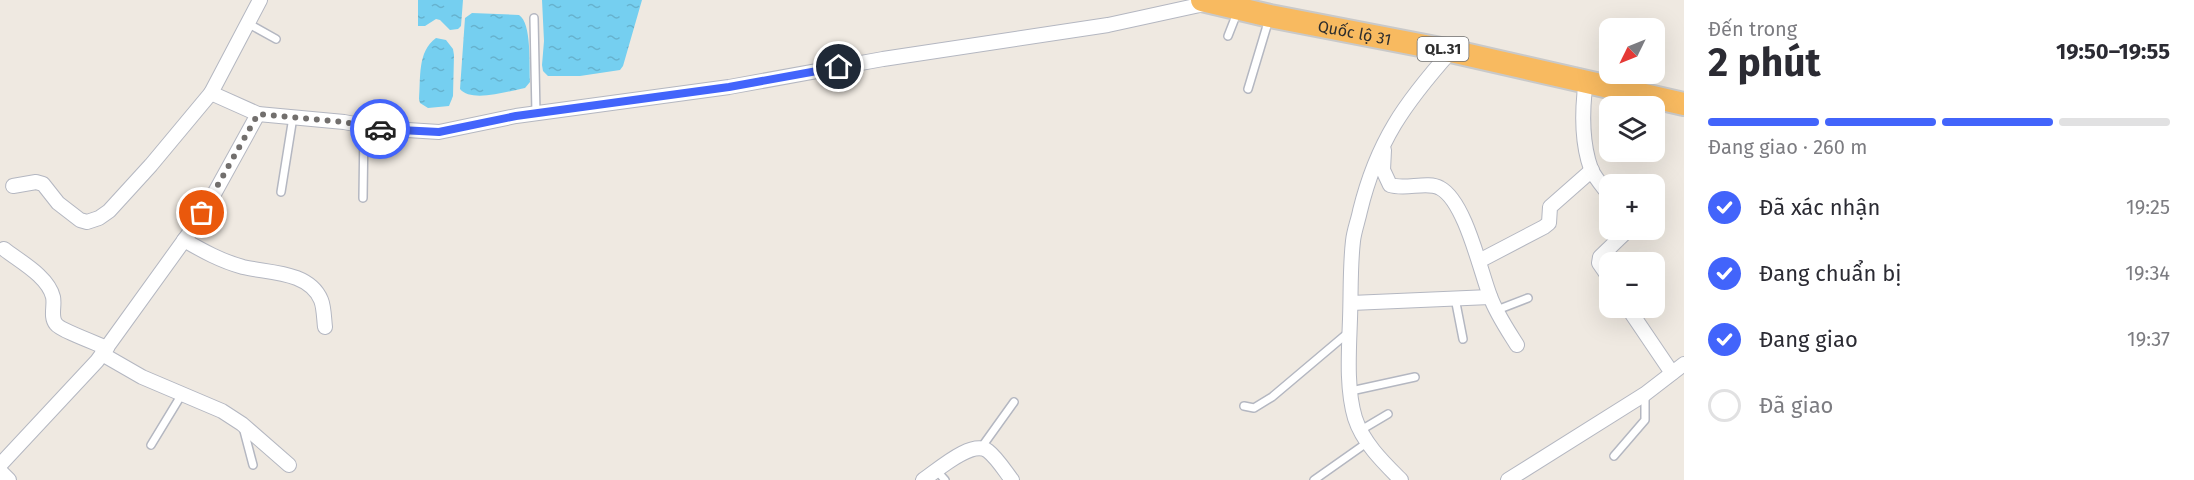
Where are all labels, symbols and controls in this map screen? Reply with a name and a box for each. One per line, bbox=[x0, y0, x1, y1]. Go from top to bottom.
street label: Quốc lộ 31 bbox=[1316, 16, 1393, 49]
text: Đến trong bbox=[1708, 17, 1797, 41]
north arrow bbox=[1599, 18, 1665, 84]
map controls bbox=[1599, 18, 1665, 318]
road number: QL.31 bbox=[1418, 37, 1468, 61]
text: 19:50–19:55 bbox=[2056, 38, 2170, 65]
text: 2 phút bbox=[1708, 40, 1821, 86]
pin bbox=[813, 41, 864, 92]
icon: home bbox=[822, 50, 855, 83]
button: layers bbox=[1599, 96, 1665, 162]
courier bbox=[350, 99, 410, 159]
icon: car bbox=[364, 113, 397, 146]
text: Đang giao · 260 m bbox=[1708, 135, 1867, 159]
button: + bbox=[1599, 174, 1665, 240]
pin bbox=[176, 187, 227, 238]
icon: check bbox=[1708, 191, 1741, 224]
text: Đã xác nhận bbox=[1759, 194, 1880, 221]
text: 19:25 bbox=[2126, 195, 2170, 219]
icon: bag bbox=[185, 196, 218, 229]
button: − bbox=[1599, 252, 1665, 318]
icon: check bbox=[1708, 257, 1741, 290]
text: Đang chuẩn bị bbox=[1759, 260, 1902, 287]
text: 19:34 bbox=[2125, 261, 2170, 285]
icon: check bbox=[1708, 323, 1741, 356]
text: Đang giao bbox=[1759, 326, 1858, 353]
text: 19:37 bbox=[2127, 327, 2170, 351]
text: Đã giao bbox=[1759, 392, 1833, 419]

